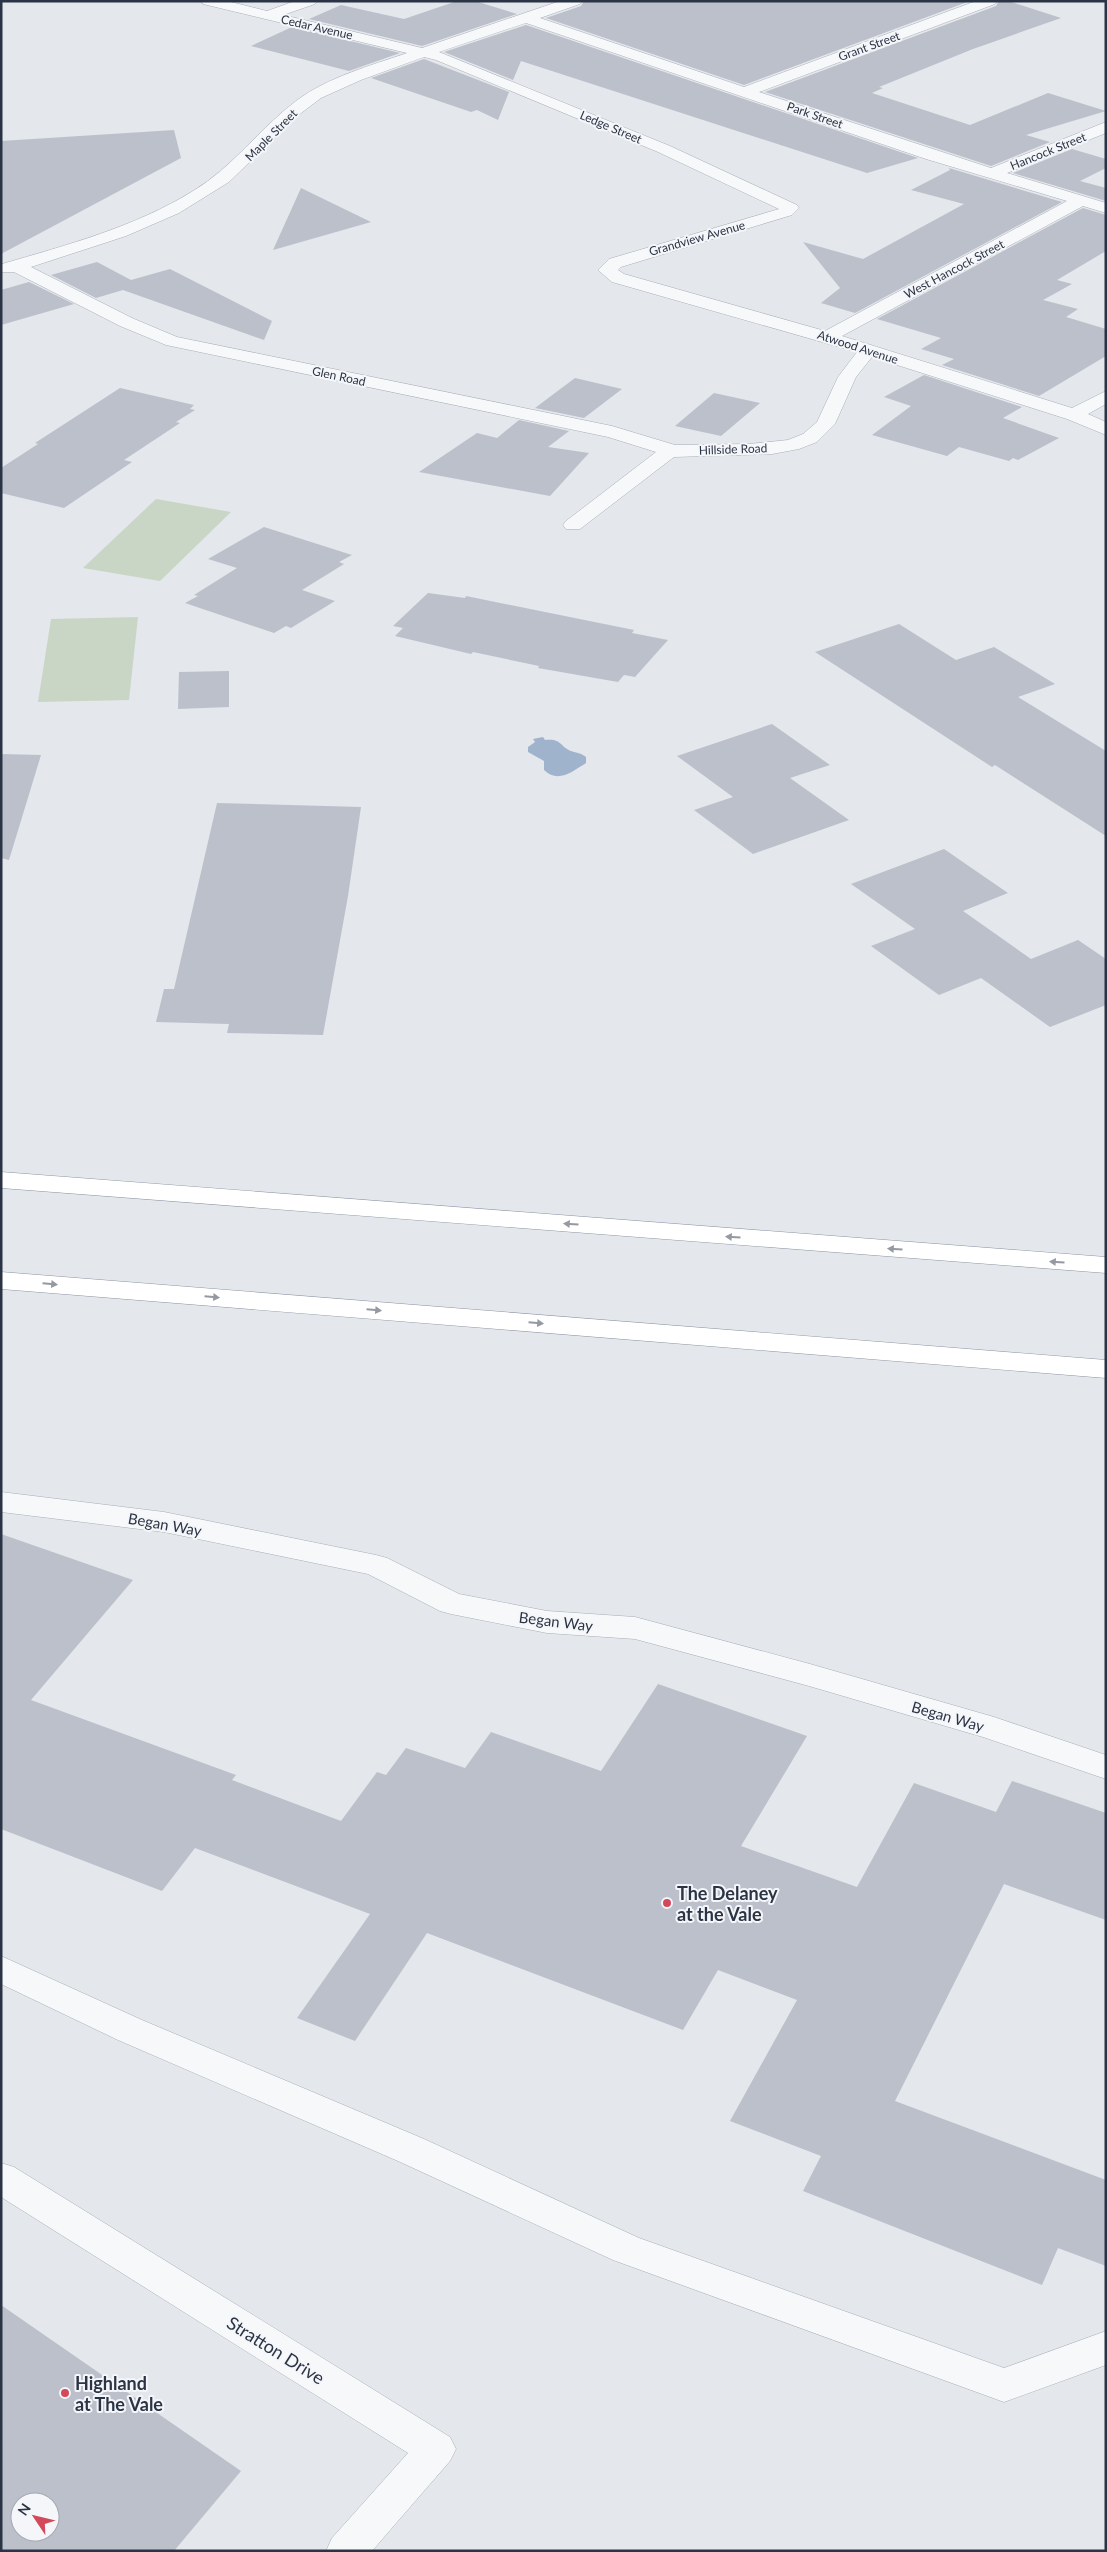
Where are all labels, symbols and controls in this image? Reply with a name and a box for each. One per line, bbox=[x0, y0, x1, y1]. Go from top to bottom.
street label: Cedar Avenue bbox=[280, 11, 354, 43]
street label: Grant Street bbox=[836, 28, 903, 64]
street label: Park Street bbox=[785, 98, 846, 132]
street label: Maple Street bbox=[242, 105, 301, 164]
street label: Ledge Street bbox=[578, 107, 645, 147]
street label: Hancock Street bbox=[1008, 129, 1089, 173]
street label: Grandview Avenue bbox=[647, 217, 747, 259]
street label: West Hancock Street bbox=[901, 236, 1007, 302]
street label: Atwood Avenue bbox=[816, 327, 900, 367]
street label: Glen Road bbox=[311, 363, 367, 389]
street label: Hillside Road bbox=[699, 440, 767, 458]
one-way arrow bbox=[563, 1220, 579, 1228]
one-way arrow bbox=[725, 1232, 741, 1240]
one-way arrow bbox=[887, 1245, 903, 1253]
one-way arrow bbox=[1049, 1257, 1065, 1265]
one-way arrow bbox=[42, 1280, 58, 1288]
one-way arrow bbox=[204, 1293, 220, 1301]
one-way arrow bbox=[366, 1306, 382, 1314]
one-way arrow bbox=[528, 1319, 544, 1327]
street label: Began Way bbox=[127, 1509, 203, 1539]
street label: Began Way bbox=[518, 1608, 594, 1635]
street label: Began Way bbox=[910, 1697, 987, 1735]
place label: The Delaney at the Vale bbox=[677, 1882, 778, 1925]
marker: The Delaney at the Vale bbox=[661, 1897, 673, 1909]
street label: Stratton Drive bbox=[223, 2311, 329, 2389]
place label: Highland at The Vale bbox=[75, 2372, 163, 2415]
marker: Highland at The Vale bbox=[59, 2387, 71, 2399]
north arrow bbox=[10, 2492, 60, 2542]
text: N bbox=[14, 2500, 34, 2519]

